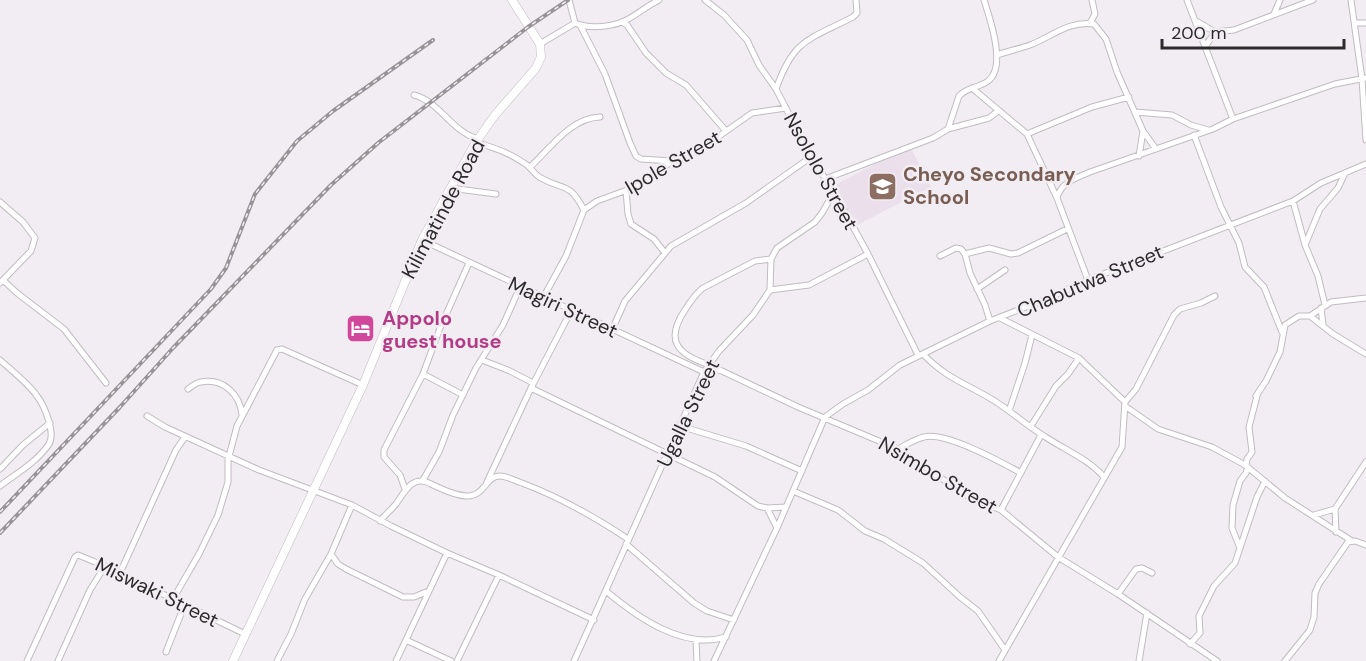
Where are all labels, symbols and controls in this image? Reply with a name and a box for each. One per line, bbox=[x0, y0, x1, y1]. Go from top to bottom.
scale bar bbox=[1162, 12, 1344, 50]
text: 200 m bbox=[1171, 21, 1227, 45]
street label: Nsololo Street bbox=[778, 108, 864, 234]
street label: Ipole Street bbox=[620, 124, 726, 200]
street label: Kilimatinde Road bbox=[395, 135, 491, 283]
place label: Cheyo Secondary School bbox=[903, 161, 1076, 210]
school or university icon: Cheyo Secondary School bbox=[866, 170, 898, 202]
street label: Chabutwa Street bbox=[1013, 238, 1167, 324]
street label: Magiri Street bbox=[504, 270, 622, 344]
place label: Appolo guest house bbox=[382, 305, 502, 354]
hotel icon: Appolo guest house bbox=[345, 313, 377, 345]
street label: Ugalla Street bbox=[651, 355, 725, 471]
street label: Nsimbo Street bbox=[874, 431, 1002, 520]
street label: Miswaki Street bbox=[91, 551, 223, 633]

